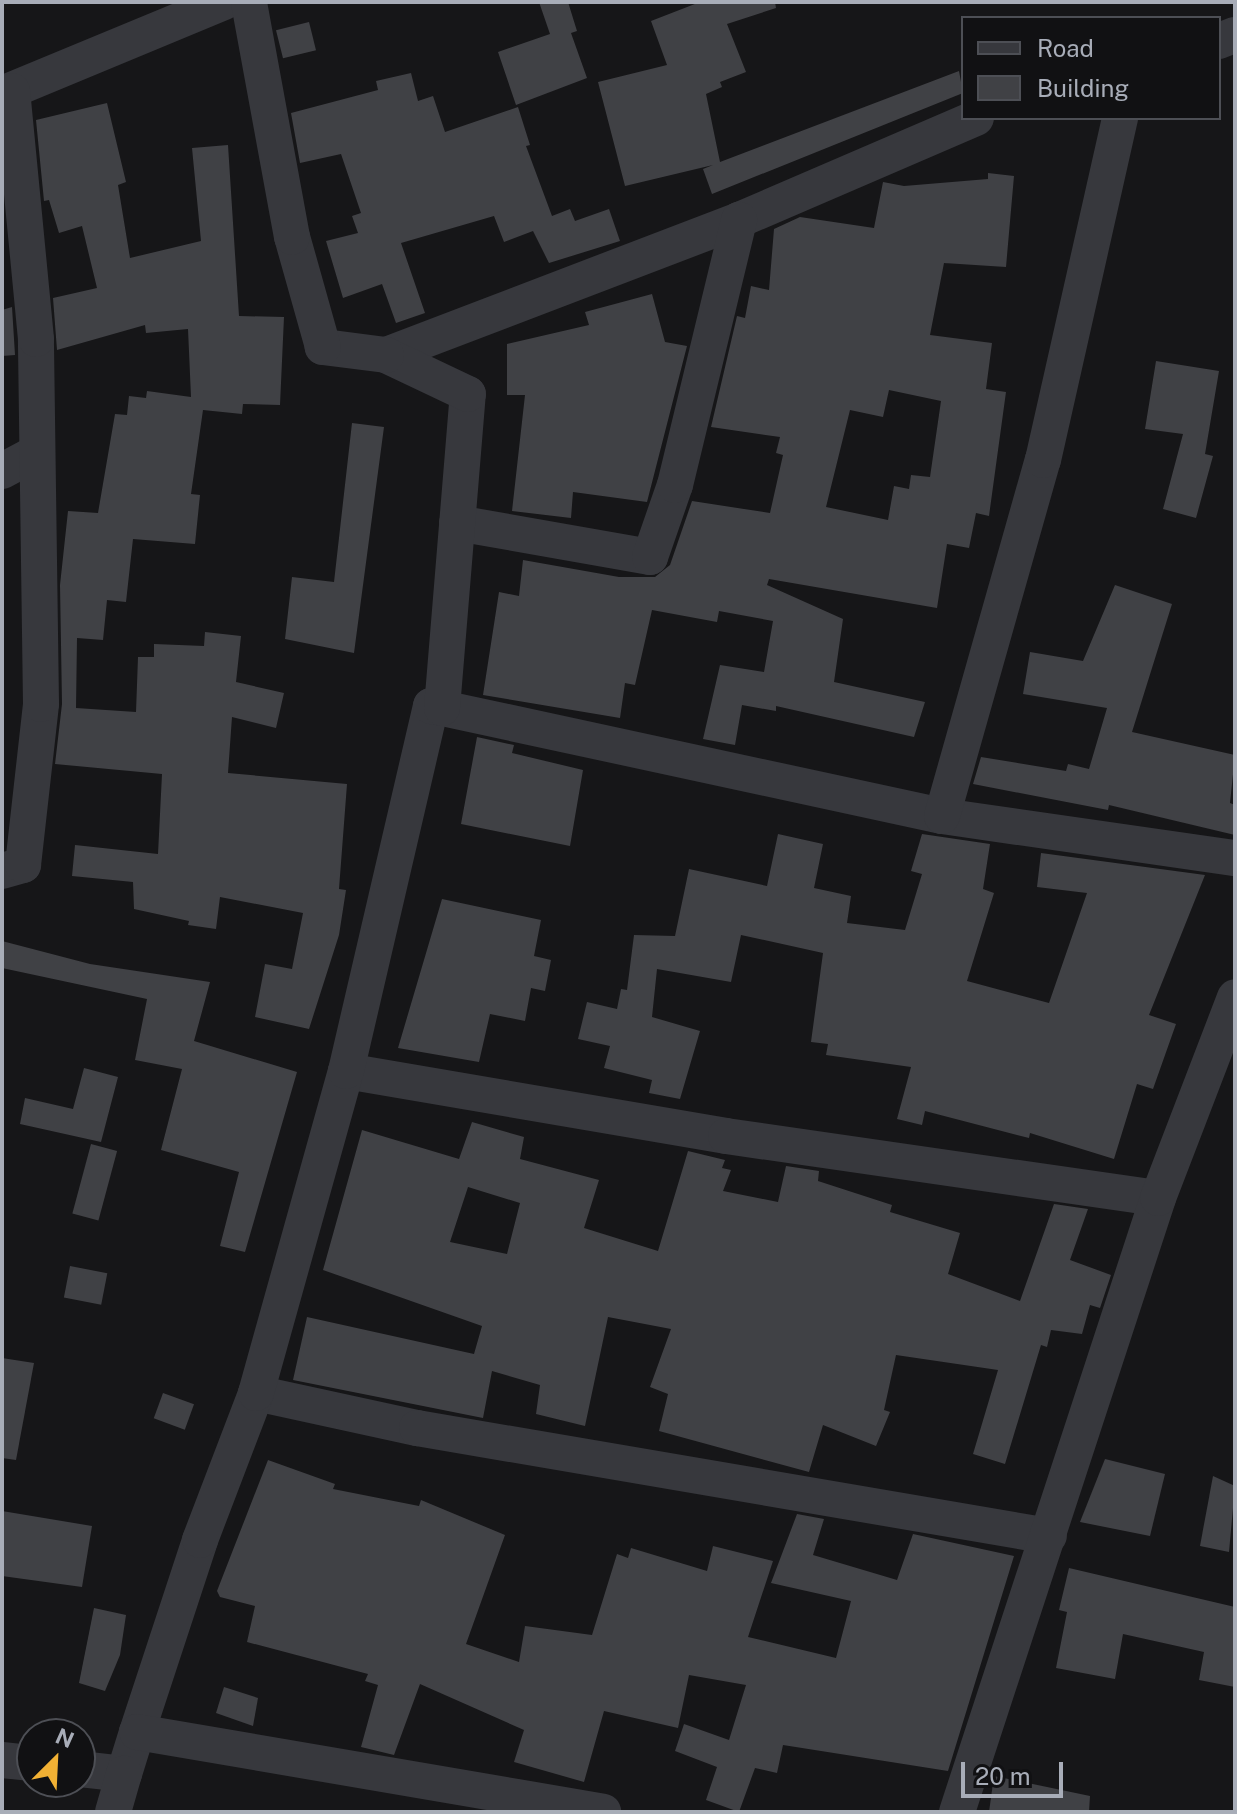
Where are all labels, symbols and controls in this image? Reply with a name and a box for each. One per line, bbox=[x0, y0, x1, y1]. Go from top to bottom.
legend bbox=[961, 16, 1221, 120]
text: Road bbox=[1037, 34, 1094, 62]
text: Building bbox=[1037, 74, 1129, 102]
north arrow bbox=[16, 1718, 96, 1798]
text: N bbox=[52, 1723, 78, 1753]
scale bar bbox=[965, 1746, 1067, 1796]
text: 20 m bbox=[975, 1762, 1031, 1790]

